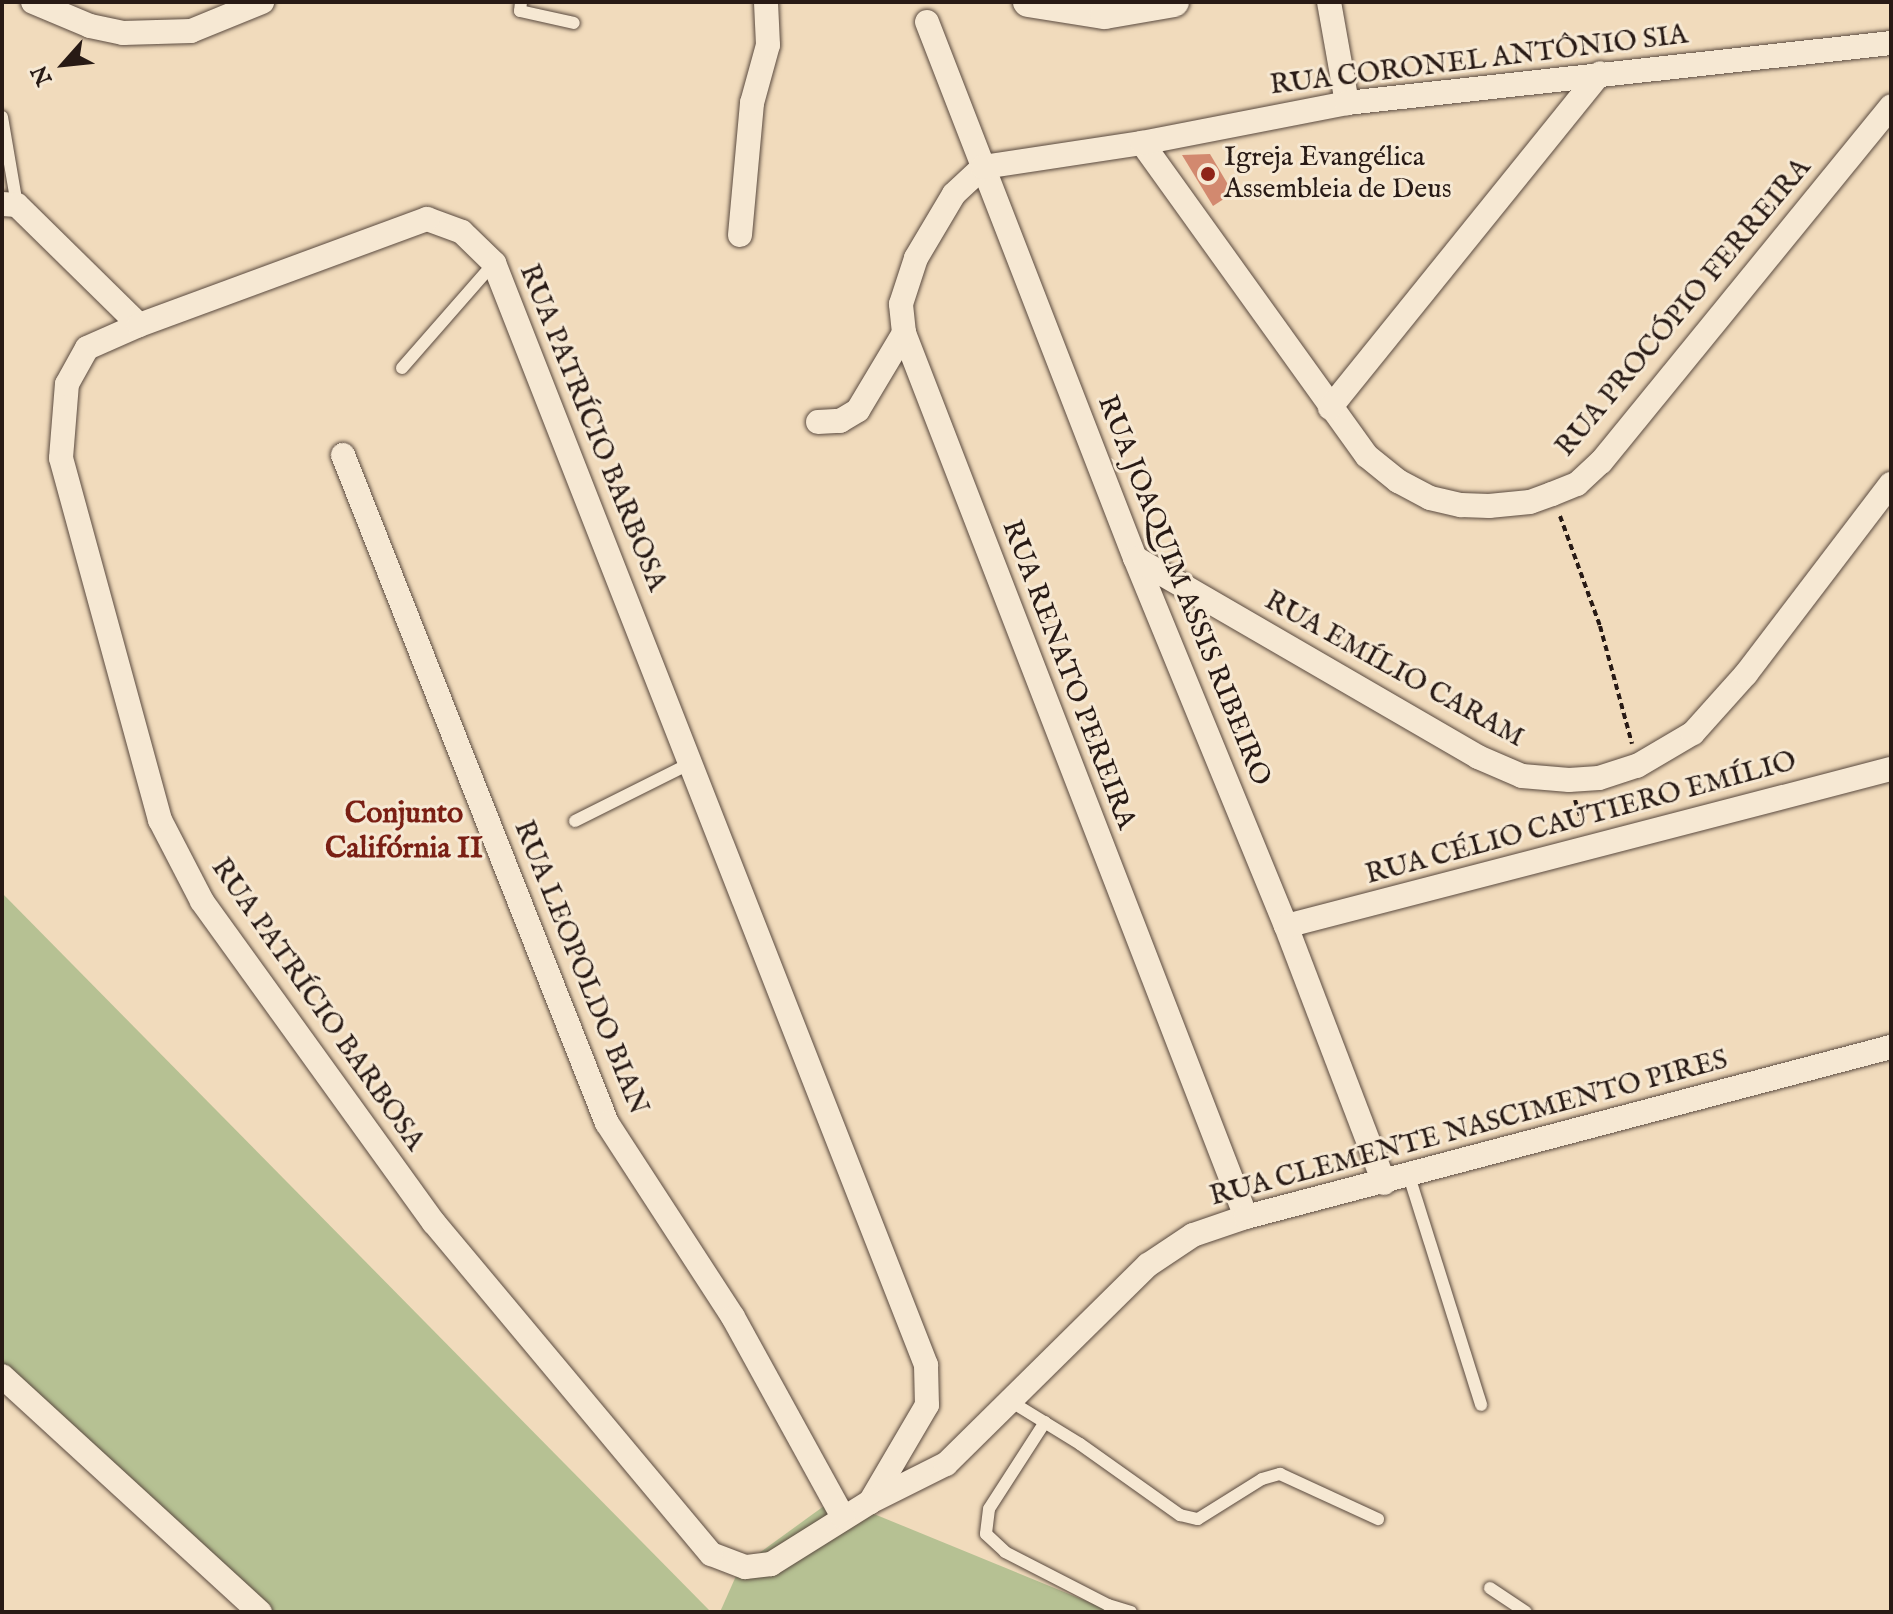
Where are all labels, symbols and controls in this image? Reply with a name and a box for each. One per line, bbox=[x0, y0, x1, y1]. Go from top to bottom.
street label: RUA CORONEL ANTÔNIO SIA bbox=[1268, 19, 1690, 103]
north arrow bbox=[24, 24, 104, 104]
text: N bbox=[26, 60, 59, 90]
place label: Igreja Evangélica Assembleia de Deus bbox=[1224, 141, 1452, 207]
street label: RUA PROCÓPIO FERREIRA bbox=[1549, 152, 1819, 464]
marker: Igreja Evangélica Assembleia de Deus bbox=[1199, 165, 1217, 183]
street label: RUA PATRÍCIO BARBOSA bbox=[511, 260, 673, 596]
street label: RUA JOAQUIM ASSIS RIBEIRO bbox=[1089, 391, 1277, 791]
street label: RUA RENATO PEREIRA bbox=[994, 516, 1142, 834]
street label: RUA EMÍLIO CARAM bbox=[1258, 585, 1530, 755]
street label: RUA CÉLIO CAUTIERO EMÍLIO bbox=[1362, 745, 1800, 893]
district label: Conjunto Califórnia II bbox=[325, 796, 483, 866]
street label: RUA LEOPOLDO BIAN bbox=[506, 816, 654, 1120]
street label: RUA PATRÍCIO BARBOSA bbox=[203, 852, 431, 1158]
street label: RUA CLEMENTE NASCIMENTO PIRES bbox=[1206, 1044, 1732, 1214]

